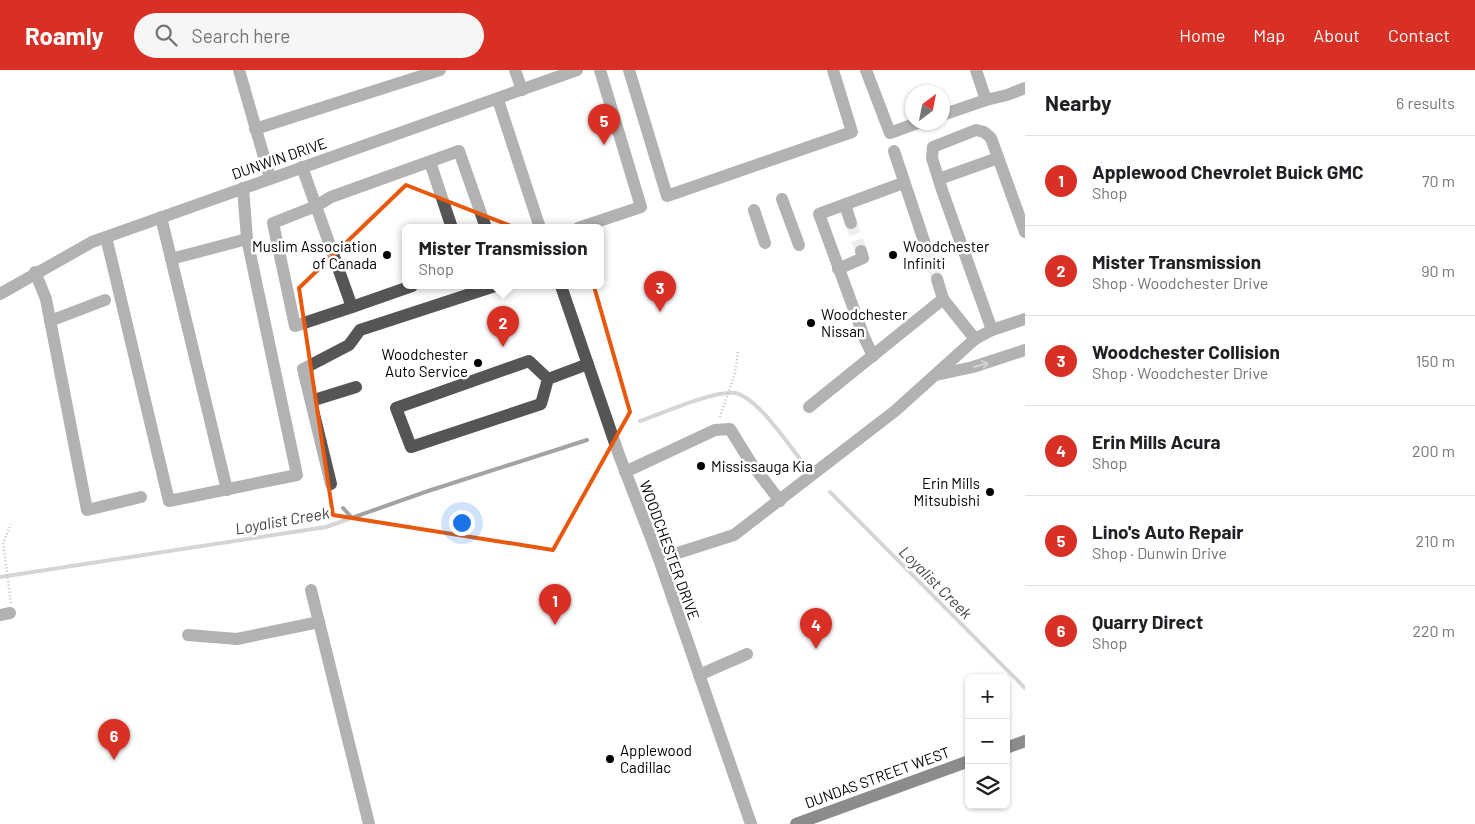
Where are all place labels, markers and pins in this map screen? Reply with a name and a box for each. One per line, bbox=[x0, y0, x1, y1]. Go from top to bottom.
pin: 5 bbox=[588, 104, 620, 145]
place label: Muslim Association of Canada bbox=[252, 237, 377, 272]
place label: Woodchester Infiniti bbox=[903, 237, 990, 272]
marker: Muslim Association of Canada bbox=[381, 249, 393, 261]
marker: Woodchester Infiniti bbox=[887, 249, 899, 261]
pin: 3 bbox=[644, 271, 676, 312]
place label: Woodchester Nissan bbox=[821, 305, 908, 340]
pin: 2 bbox=[487, 306, 519, 347]
marker: Woodchester Nissan bbox=[805, 317, 817, 329]
place label: Woodchester Auto Service bbox=[381, 345, 469, 380]
marker: Woodchester Auto Service bbox=[472, 357, 484, 369]
place label: Mississauga Kia bbox=[711, 457, 813, 475]
marker: Mississauga Kia bbox=[695, 460, 707, 472]
place label: Erin Mills Mitsubishi bbox=[914, 474, 980, 509]
marker: Erin Mills Mitsubishi bbox=[984, 486, 996, 498]
pin: 1 bbox=[539, 584, 571, 625]
pin: 4 bbox=[800, 608, 832, 649]
pin: 6 bbox=[98, 719, 130, 760]
place label: Applewood Cadillac bbox=[620, 741, 692, 776]
marker: Applewood Cadillac bbox=[604, 753, 616, 765]

